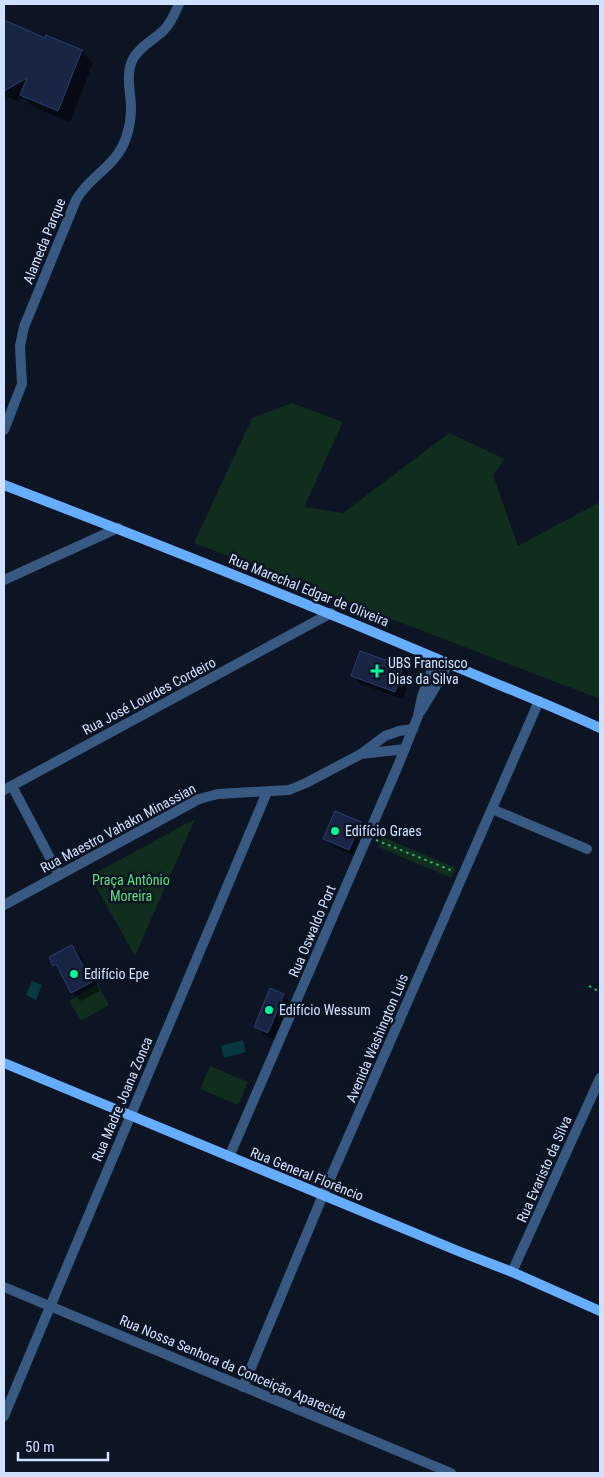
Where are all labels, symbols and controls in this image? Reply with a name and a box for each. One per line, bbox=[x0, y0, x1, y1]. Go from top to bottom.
street label: Alameda Parque bbox=[20, 195, 69, 286]
street label: Rua Marechal Edgar de Oliveira bbox=[227, 551, 391, 629]
street label: Rua José Lourdes Cordeiro bbox=[80, 654, 218, 738]
place label: UBS Francisco Dias da Silva bbox=[388, 655, 468, 687]
marker: UBS Francisco Dias da Silva bbox=[370, 664, 384, 678]
street label: Rua Maestro Vahakn Minassian bbox=[38, 780, 198, 876]
place label: Edifício Graes bbox=[345, 823, 422, 839]
marker: Edifício Graes bbox=[329, 825, 341, 837]
park label: Praça Antônio Moreira bbox=[92, 872, 170, 904]
street label: Rua Oswaldo Port bbox=[285, 883, 339, 979]
place label: Edifício Epe bbox=[84, 966, 149, 982]
marker: Edifício Epe bbox=[68, 968, 80, 980]
street label: Avenida Washington Luis bbox=[343, 971, 411, 1105]
place label: Edifício Wessum bbox=[279, 1002, 371, 1018]
marker: Edifício Wessum bbox=[263, 1004, 275, 1016]
street label: Rua Madre Joana Zonca bbox=[89, 1034, 155, 1164]
street label: Rua Evaristo da Silva bbox=[513, 1113, 575, 1225]
street label: Rua General Florêncio bbox=[248, 1144, 366, 1204]
street label: Rua Nossa Senhora da Conceição Aparecida bbox=[117, 1312, 349, 1422]
scale bar bbox=[18, 1430, 108, 1462]
text: 50 m bbox=[25, 1438, 55, 1456]

